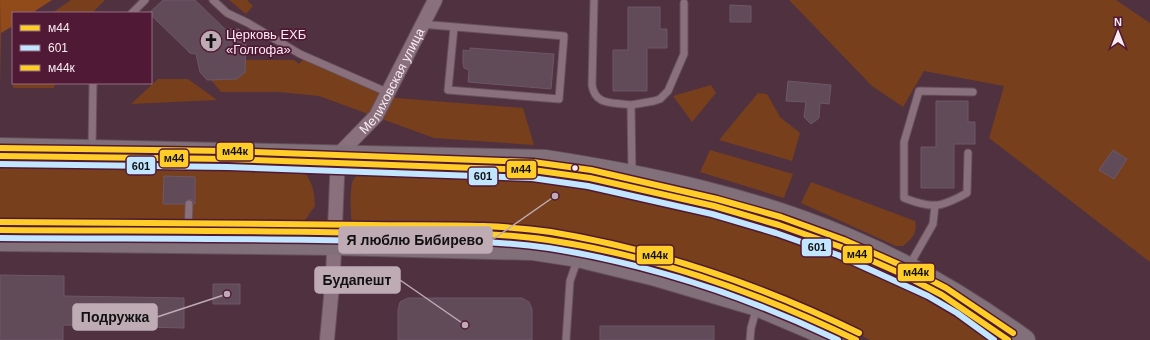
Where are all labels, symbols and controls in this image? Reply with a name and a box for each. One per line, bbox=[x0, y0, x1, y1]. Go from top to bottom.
legend bbox=[12, 12, 152, 84]
north arrow bbox=[1098, 12, 1138, 52]
text: N bbox=[1114, 16, 1122, 28]
text: м44 bbox=[48, 21, 70, 35]
street label: Мелиховская улица bbox=[356, 25, 428, 137]
place label: Церковь ЕХБ «Голгофа» bbox=[226, 27, 306, 57]
church icon: Церковь ЕХБ «Голгофа» bbox=[198, 28, 224, 54]
text: 601 bbox=[48, 41, 68, 55]
text: м44к bbox=[48, 61, 76, 75]
line badge: м44к bbox=[216, 142, 254, 161]
text: м44к bbox=[222, 145, 248, 157]
line badge: м44 bbox=[159, 149, 189, 168]
text: м44 bbox=[164, 152, 185, 164]
line badge: 601 bbox=[126, 156, 156, 175]
text: 601 bbox=[132, 160, 150, 172]
line badge: м44 bbox=[506, 160, 537, 179]
text: м44 bbox=[511, 163, 532, 175]
unlabelled marker bbox=[570, 163, 580, 173]
line badge: 601 bbox=[468, 167, 498, 186]
text: 601 bbox=[474, 170, 492, 182]
callout: Я люблю Бибирево bbox=[339, 227, 492, 253]
text: Я люблю Бибирево bbox=[347, 232, 483, 248]
line badge: 601 bbox=[801, 238, 832, 257]
text: 601 bbox=[808, 241, 826, 253]
line badge: м44к bbox=[636, 245, 674, 265]
line badge: м44 bbox=[842, 245, 873, 264]
text: м44 bbox=[847, 248, 868, 260]
text: м44к bbox=[642, 249, 668, 261]
line badge: м44к bbox=[897, 263, 935, 282]
text: м44к bbox=[903, 266, 929, 278]
callout: Будапешт bbox=[315, 267, 400, 293]
text: Будапешт bbox=[323, 272, 392, 288]
callout: Подружка bbox=[73, 304, 157, 330]
text: Подружка bbox=[81, 309, 149, 325]

